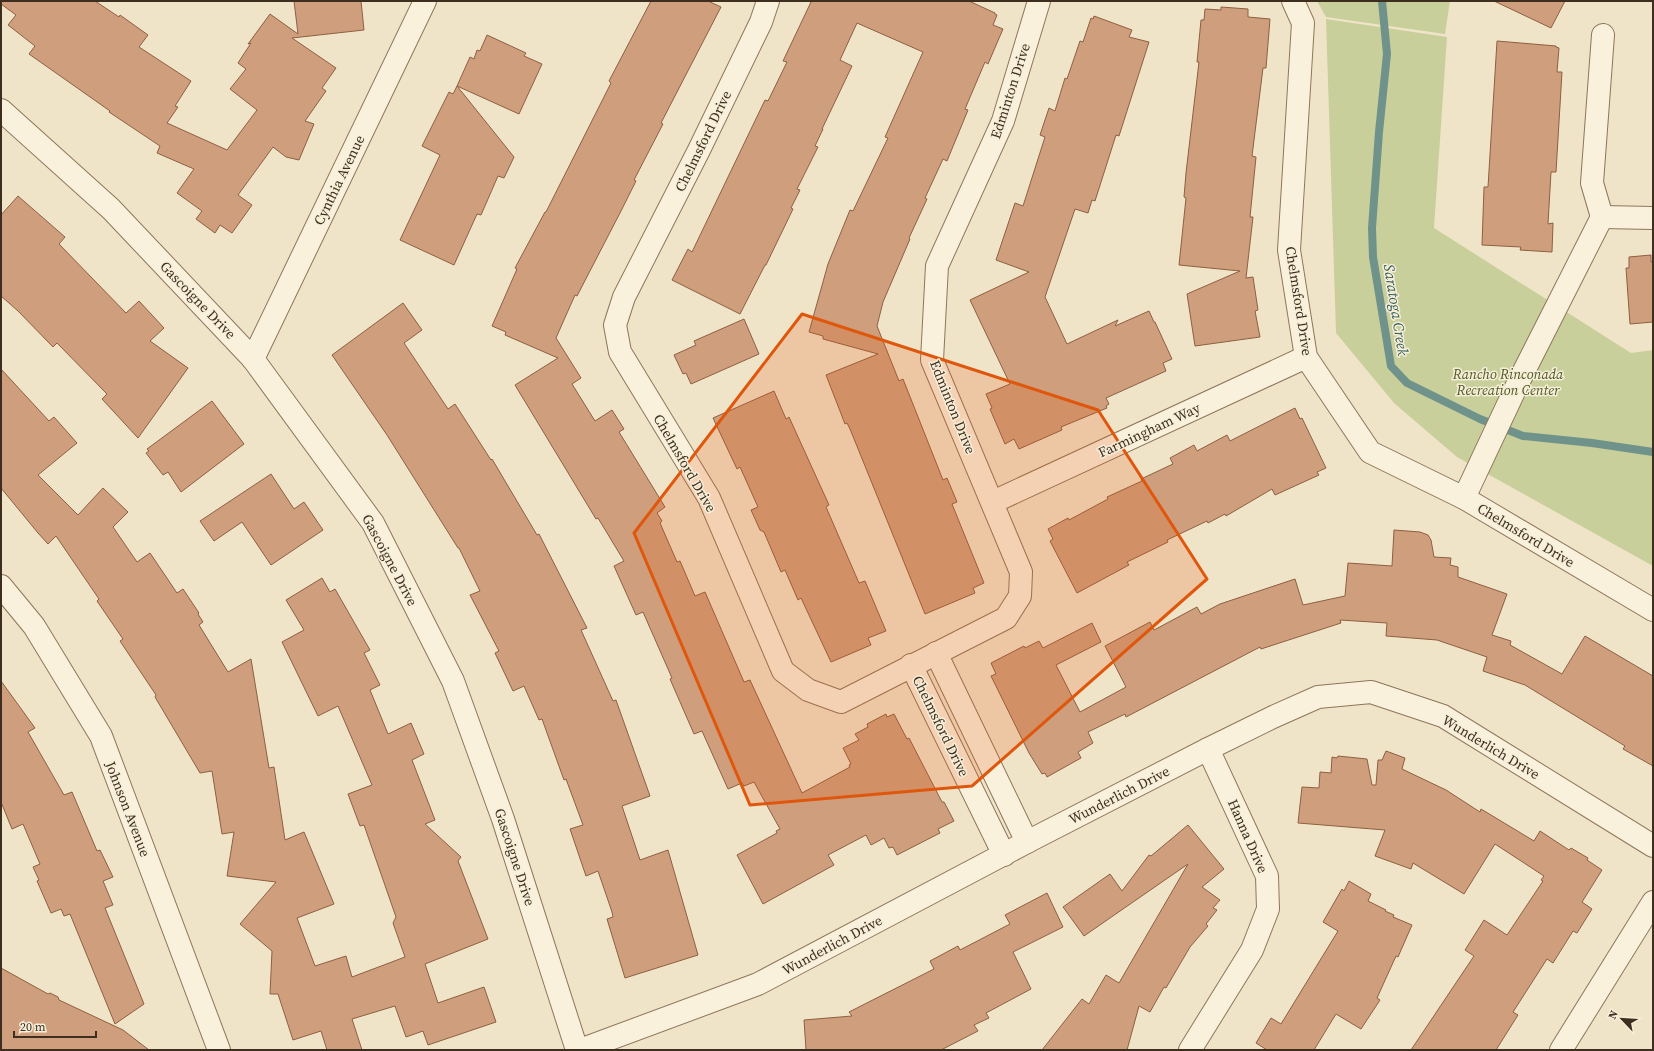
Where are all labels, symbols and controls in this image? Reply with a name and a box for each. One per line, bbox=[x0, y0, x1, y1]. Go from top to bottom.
street label: Edminton Drive bbox=[985, 41, 1035, 141]
street label: Chelmsford Drive bbox=[670, 87, 736, 195]
street label: Cynthia Avenue bbox=[309, 132, 369, 228]
street label: Chelmsford Drive bbox=[1281, 245, 1317, 357]
street label: Gascoigne Drive bbox=[156, 257, 240, 343]
water label: Saratoga Creek bbox=[1379, 263, 1414, 358]
street label: Edminton Drive bbox=[925, 357, 981, 457]
park label: Rancho Rinconada Recreation Center bbox=[1452, 364, 1564, 400]
street label: Farmingham Way bbox=[1095, 397, 1204, 462]
street label: Chelmsford Drive bbox=[649, 410, 721, 516]
street label: Chelmsford Drive bbox=[1474, 498, 1578, 572]
street label: Gascoigne Drive bbox=[357, 511, 423, 609]
street label: Chelmsford Drive bbox=[908, 672, 974, 780]
street label: Wunderlich Drive bbox=[1438, 710, 1544, 784]
street label: Johnson Avenue bbox=[100, 757, 155, 860]
street label: Wunderlich Drive bbox=[1065, 761, 1173, 829]
street label: Hanna Drive bbox=[1223, 796, 1273, 876]
street label: Gascoigne Drive bbox=[490, 806, 540, 908]
street label: Wunderlich Drive bbox=[778, 910, 886, 980]
north arrow bbox=[1602, 999, 1642, 1039]
text: N bbox=[1605, 1008, 1622, 1022]
scale bar bbox=[14, 1013, 96, 1039]
text: 20 m bbox=[20, 1019, 46, 1035]

